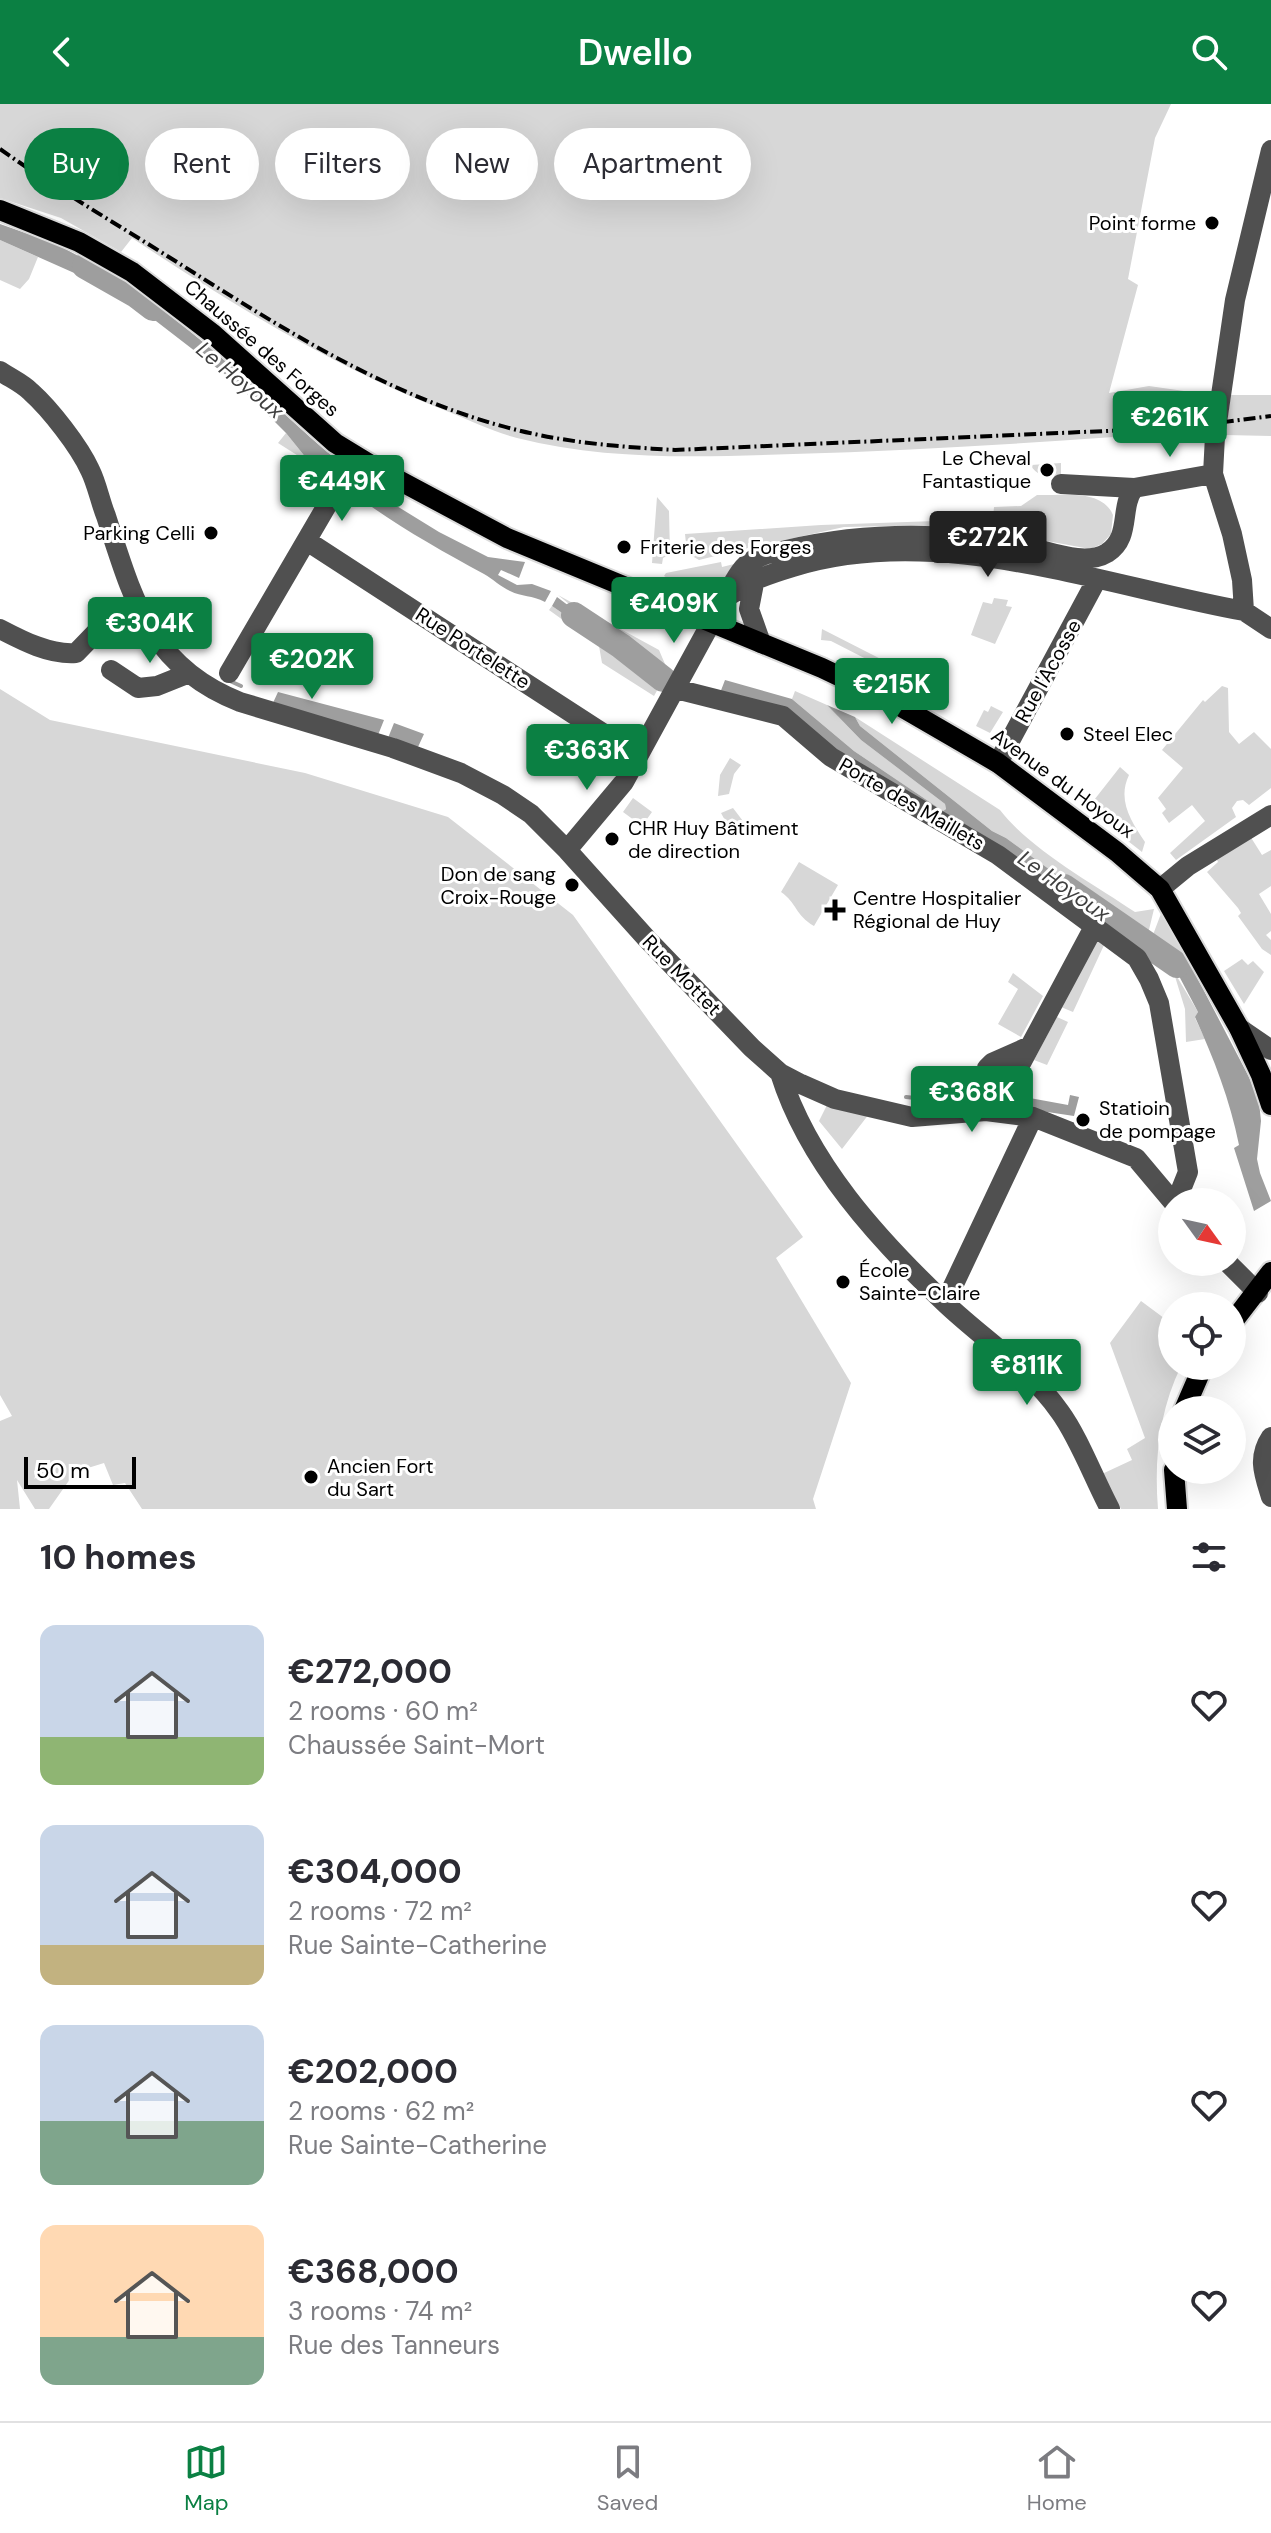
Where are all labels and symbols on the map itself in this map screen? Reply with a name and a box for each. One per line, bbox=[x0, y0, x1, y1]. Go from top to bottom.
place label: Point forme bbox=[1089, 210, 1196, 236]
marker: Point forme bbox=[1203, 214, 1221, 232]
street label: Chaussée des Forges bbox=[179, 274, 345, 422]
water label: Le Hoyoux bbox=[190, 335, 291, 426]
pin: €261K bbox=[1114, 391, 1226, 459]
place label: Le Cheval Fantastique bbox=[922, 445, 1031, 494]
pin: €449K bbox=[286, 455, 398, 523]
marker: Le Cheval Fantastique bbox=[1038, 461, 1056, 479]
pin: €272K bbox=[932, 511, 1044, 579]
place label: Parking Celli bbox=[83, 520, 195, 546]
marker: Parking Celli bbox=[202, 524, 220, 542]
place label: Friterie des Forges bbox=[640, 534, 811, 560]
marker: Friterie des Forges bbox=[615, 538, 633, 556]
pin: €409K bbox=[618, 577, 730, 645]
pin: €304K bbox=[94, 597, 206, 665]
street label: Rue Portelette bbox=[411, 601, 535, 695]
street label: Rue l'Acosse bbox=[1009, 615, 1087, 727]
pin: €202K bbox=[256, 633, 368, 701]
pin: €215K bbox=[836, 658, 948, 726]
place label: Steel Elec bbox=[1083, 721, 1173, 747]
street label: Avenue du Hoyoux bbox=[986, 722, 1140, 844]
pin: €363K bbox=[531, 724, 643, 792]
marker: Steel Elec bbox=[1058, 725, 1076, 743]
street label: Porte des Maillets bbox=[834, 752, 990, 856]
place label: CHR Huy Bâtiment de direction bbox=[628, 815, 799, 864]
marker: CHR Huy Bâtiment de direction bbox=[603, 830, 621, 848]
water label: Le Hoyoux bbox=[1012, 844, 1117, 929]
place label: Don de sang Croix-Rouge bbox=[441, 861, 556, 910]
marker: Don de sang Croix-Rouge bbox=[563, 876, 581, 894]
place label: Centre Hospitalier Régional de Huy bbox=[853, 885, 1021, 934]
marker: Centre Hospitalier Régional de Huy bbox=[824, 899, 846, 921]
street label: Rue Mottet bbox=[637, 929, 727, 1021]
pin: €368K bbox=[916, 1066, 1028, 1134]
place label: Statioin de pompage bbox=[1099, 1095, 1216, 1144]
marker: Statioin de pompage bbox=[1074, 1111, 1092, 1129]
north arrow bbox=[1158, 1188, 1246, 1276]
place label: École Sainte-Claire bbox=[859, 1257, 980, 1306]
marker: École Sainte-Claire bbox=[834, 1273, 852, 1291]
pin: €811K bbox=[971, 1339, 1083, 1407]
scale bar bbox=[24, 1453, 136, 1489]
place label: Ancien Fort du Sart bbox=[327, 1453, 434, 1502]
marker: Ancien Fort du Sart bbox=[302, 1468, 320, 1486]

